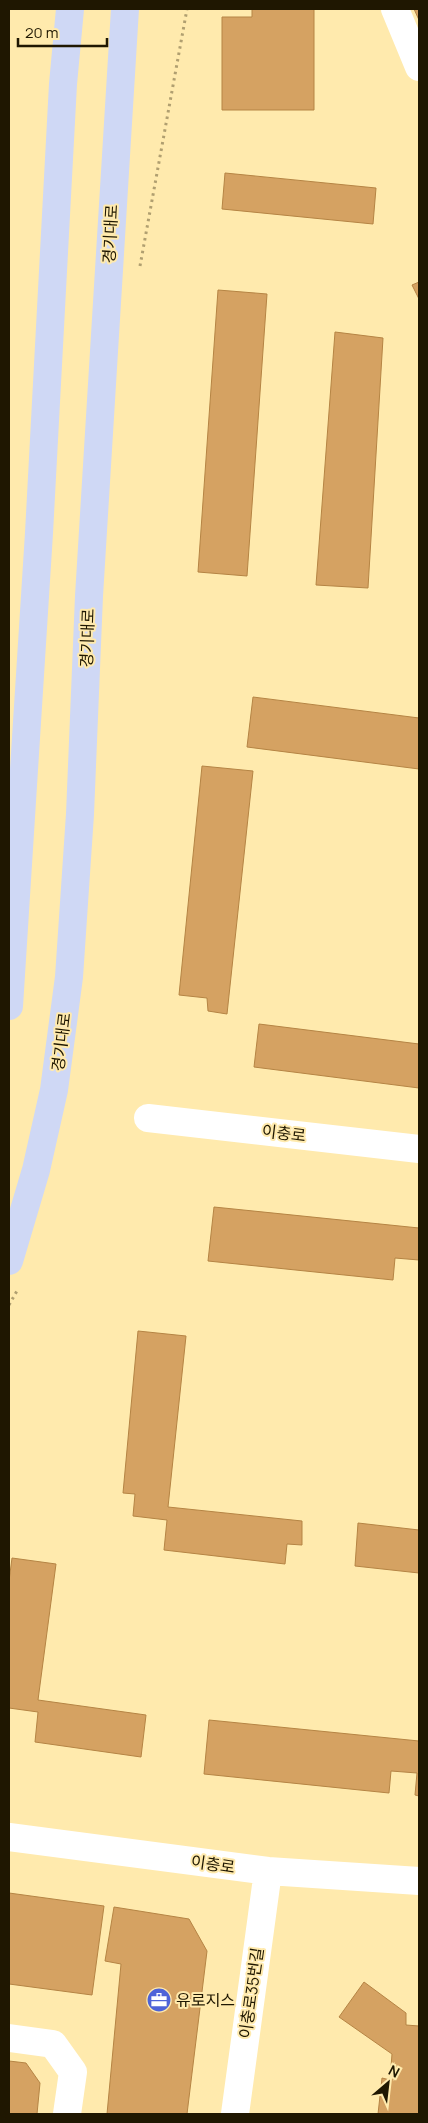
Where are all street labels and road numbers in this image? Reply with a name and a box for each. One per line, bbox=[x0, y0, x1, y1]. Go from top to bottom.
street label: 경기대로 bbox=[97, 204, 123, 264]
street label: 경기대로 bbox=[75, 608, 99, 668]
street label: 경기대로 bbox=[46, 1011, 76, 1073]
street label: 이충로 bbox=[261, 1119, 308, 1147]
street label: 이충로 bbox=[190, 1850, 237, 1878]
street label: 이충로35번길 bbox=[234, 1946, 268, 2040]

